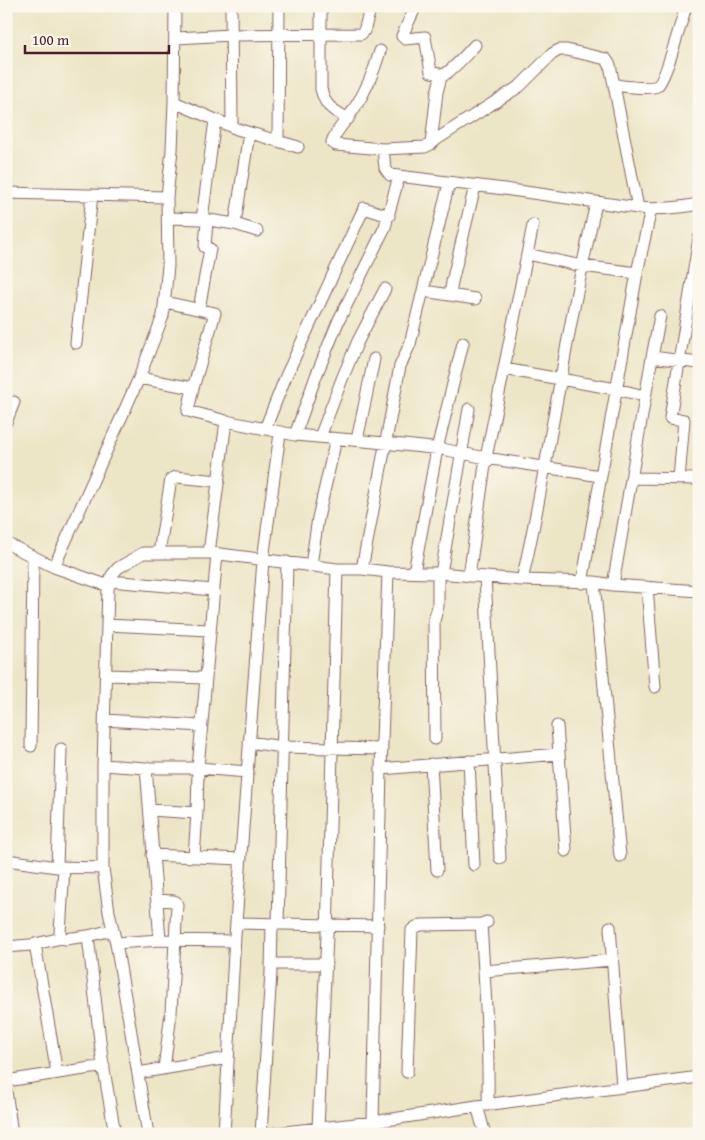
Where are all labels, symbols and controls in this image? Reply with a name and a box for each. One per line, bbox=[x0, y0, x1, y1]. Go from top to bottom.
scale bar bbox=[25, 22, 169, 54]
text: 100 m bbox=[32, 29, 70, 50]

